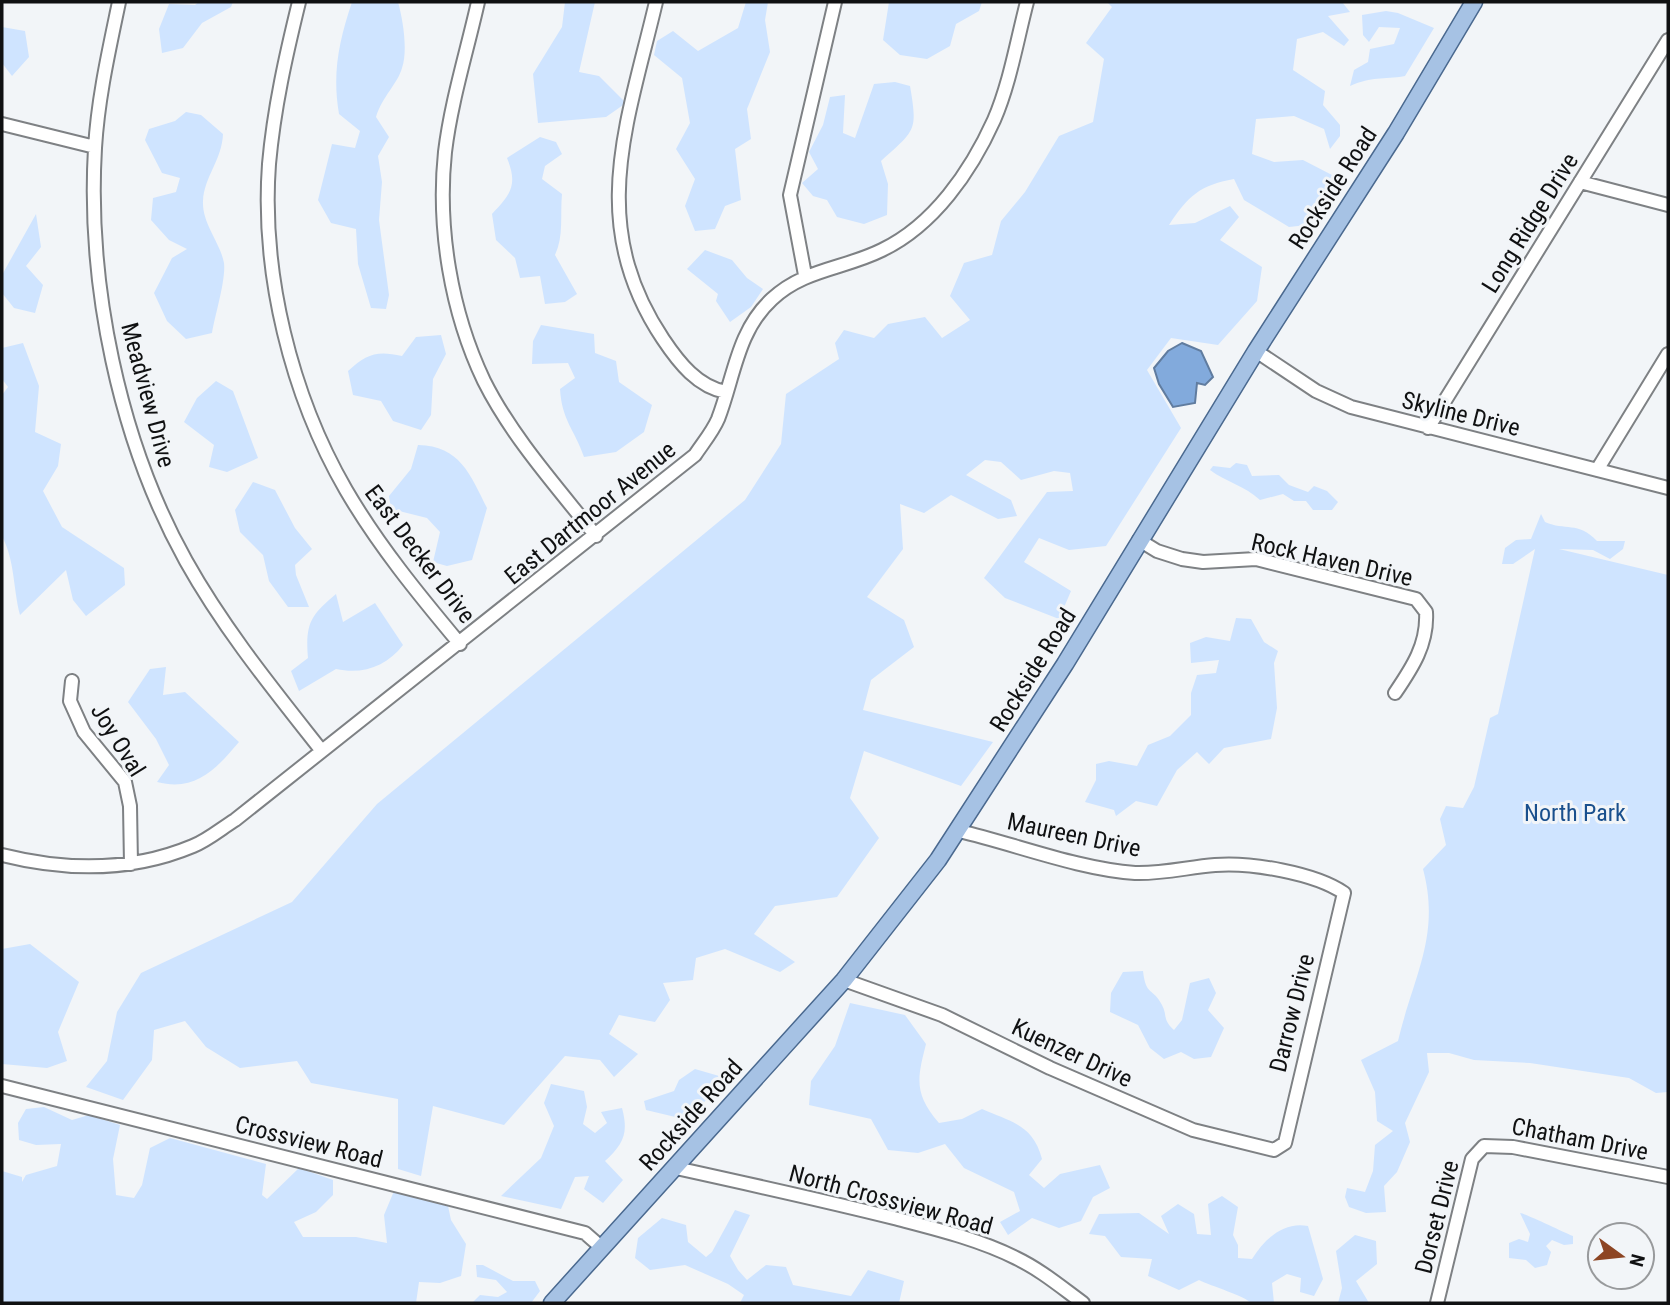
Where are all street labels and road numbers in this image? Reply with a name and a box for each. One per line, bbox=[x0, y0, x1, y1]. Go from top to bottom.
street label: Rockside Road bbox=[1283, 122, 1383, 254]
street label: Long Ridge Drive bbox=[1476, 148, 1584, 298]
street label: Meadview Drive bbox=[115, 320, 181, 470]
street label: Skyline Drive bbox=[1399, 386, 1523, 442]
street label: East Dartmoor Avenue bbox=[499, 436, 681, 590]
street label: East Decker Drive bbox=[359, 479, 481, 629]
street label: Rock Haven Drive bbox=[1249, 528, 1415, 592]
street label: Rockside Road bbox=[984, 603, 1082, 737]
street label: Joy Oval bbox=[85, 698, 151, 782]
street label: Maureen Drive bbox=[1005, 807, 1143, 863]
street label: Darrow Drive bbox=[1264, 951, 1320, 1075]
street label: Kuenzer Drive bbox=[1007, 1013, 1137, 1093]
street label: Rockside Road bbox=[634, 1054, 748, 1176]
street label: Crossview Road bbox=[232, 1110, 386, 1174]
street label: Chatham Drive bbox=[1509, 1112, 1651, 1166]
street label: Dorset Drive bbox=[1409, 1157, 1465, 1277]
street label: North Crossview Road bbox=[786, 1159, 996, 1241]

